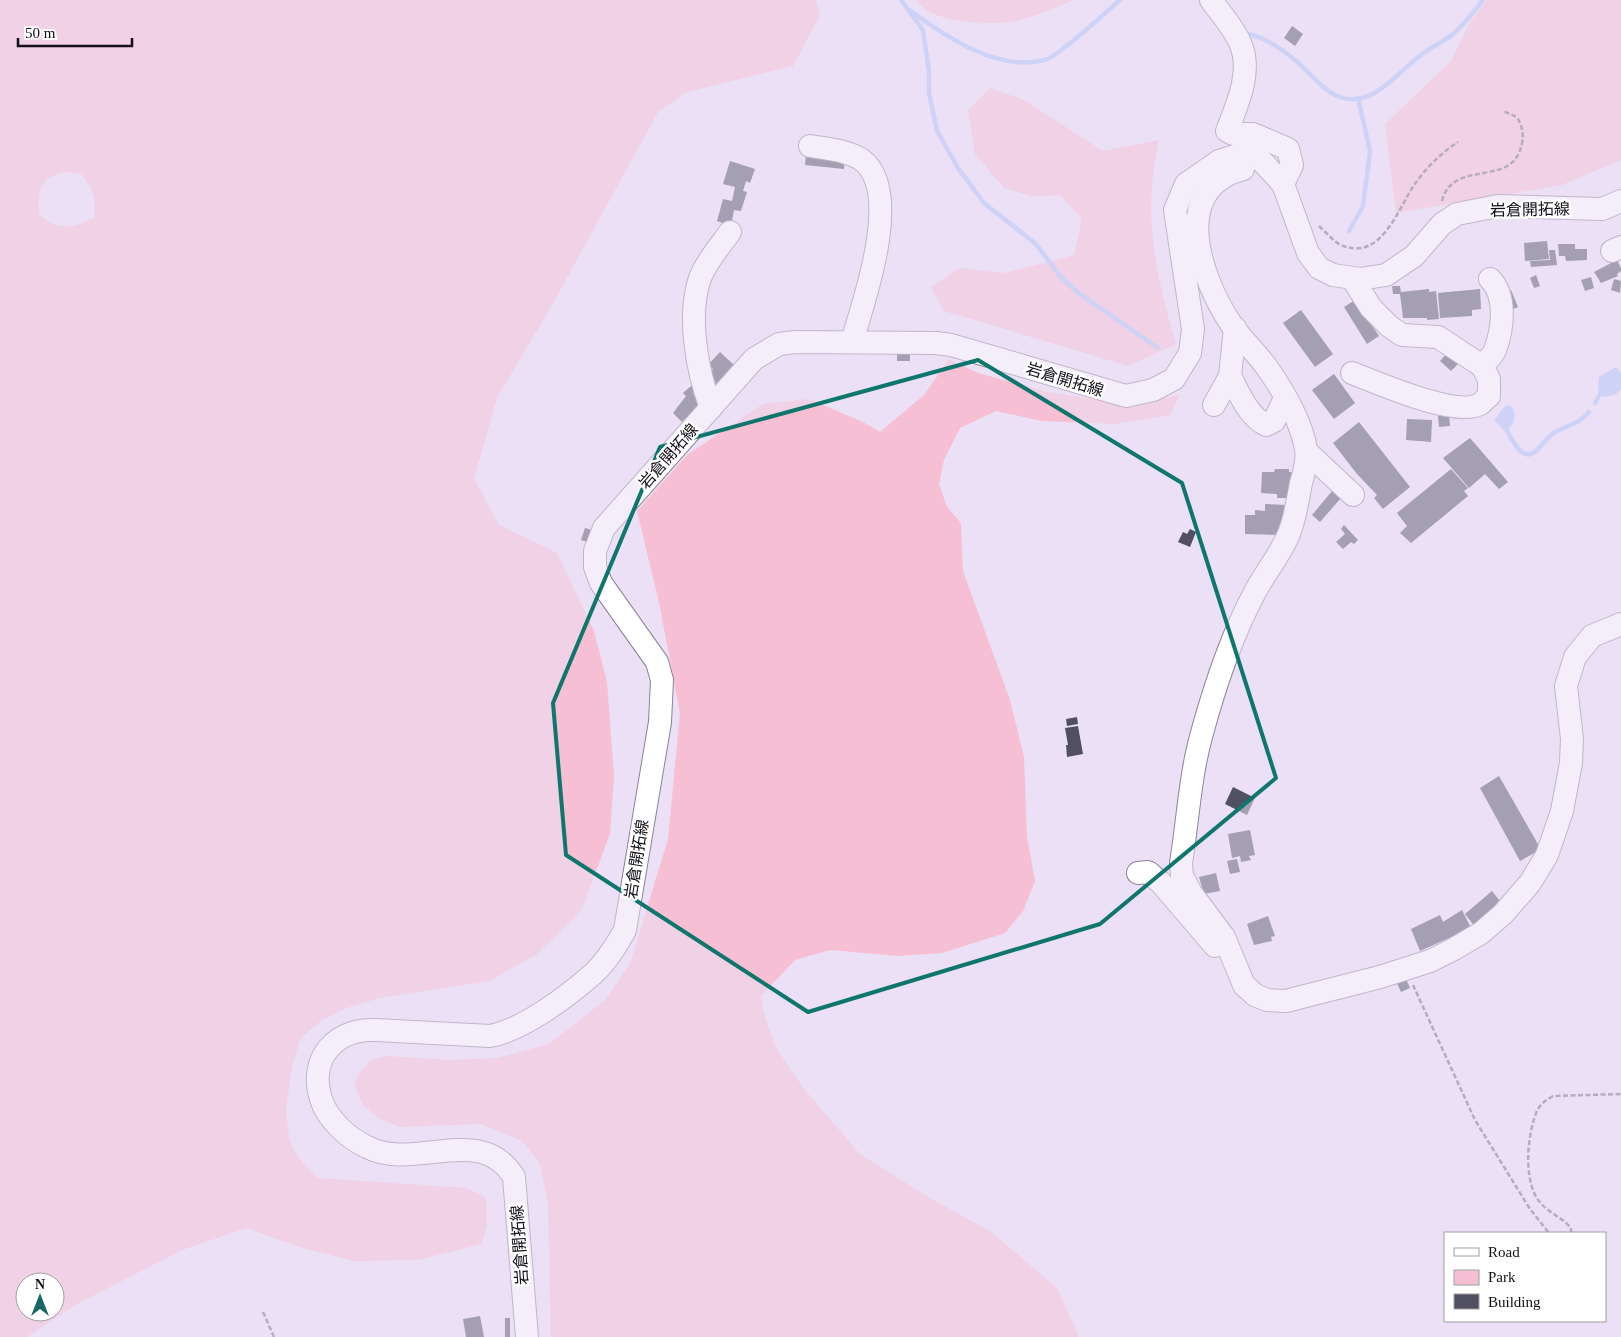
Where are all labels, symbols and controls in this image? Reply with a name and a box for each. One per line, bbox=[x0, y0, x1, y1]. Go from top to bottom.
scale bar bbox=[18, 15, 131, 47]
text: 50 m bbox=[25, 25, 56, 41]
street label: 岩倉開拓線 bbox=[1490, 200, 1570, 219]
street label: 岩倉開拓線 bbox=[1024, 360, 1106, 399]
street label: 岩倉開拓線 bbox=[636, 421, 701, 492]
street label: 岩倉開拓線 bbox=[622, 818, 651, 900]
street label: 岩倉開拓線 bbox=[508, 1204, 531, 1285]
legend bbox=[1444, 1232, 1606, 1322]
text: Road bbox=[1488, 1244, 1520, 1260]
text: Park bbox=[1488, 1269, 1516, 1285]
north arrow bbox=[15, 1272, 65, 1322]
text: N bbox=[35, 1277, 45, 1292]
text: Building bbox=[1488, 1294, 1541, 1310]

